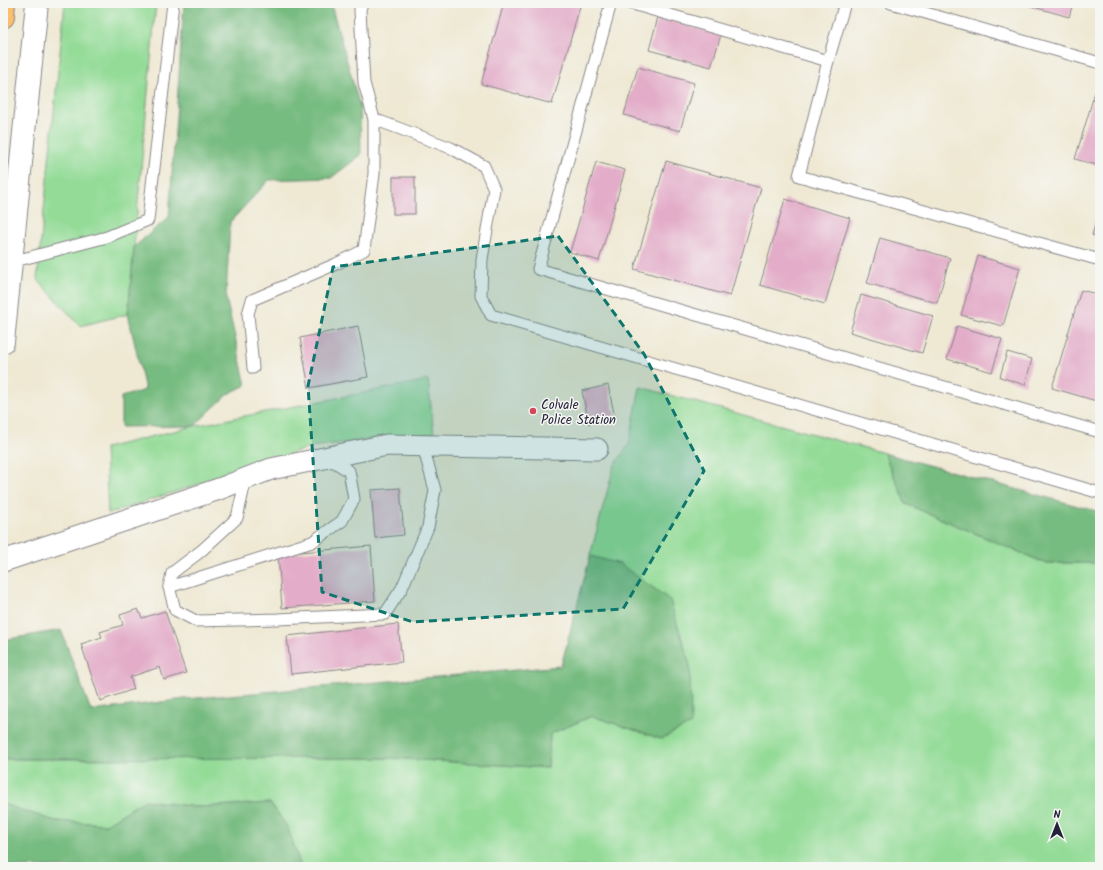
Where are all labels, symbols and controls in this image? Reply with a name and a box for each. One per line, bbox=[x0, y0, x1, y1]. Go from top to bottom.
place label: Colvale Police Station bbox=[541, 395, 616, 431]
marker: Colvale Police Station bbox=[528, 406, 538, 416]
north arrow bbox=[1037, 804, 1077, 844]
text: N bbox=[1054, 806, 1061, 824]

